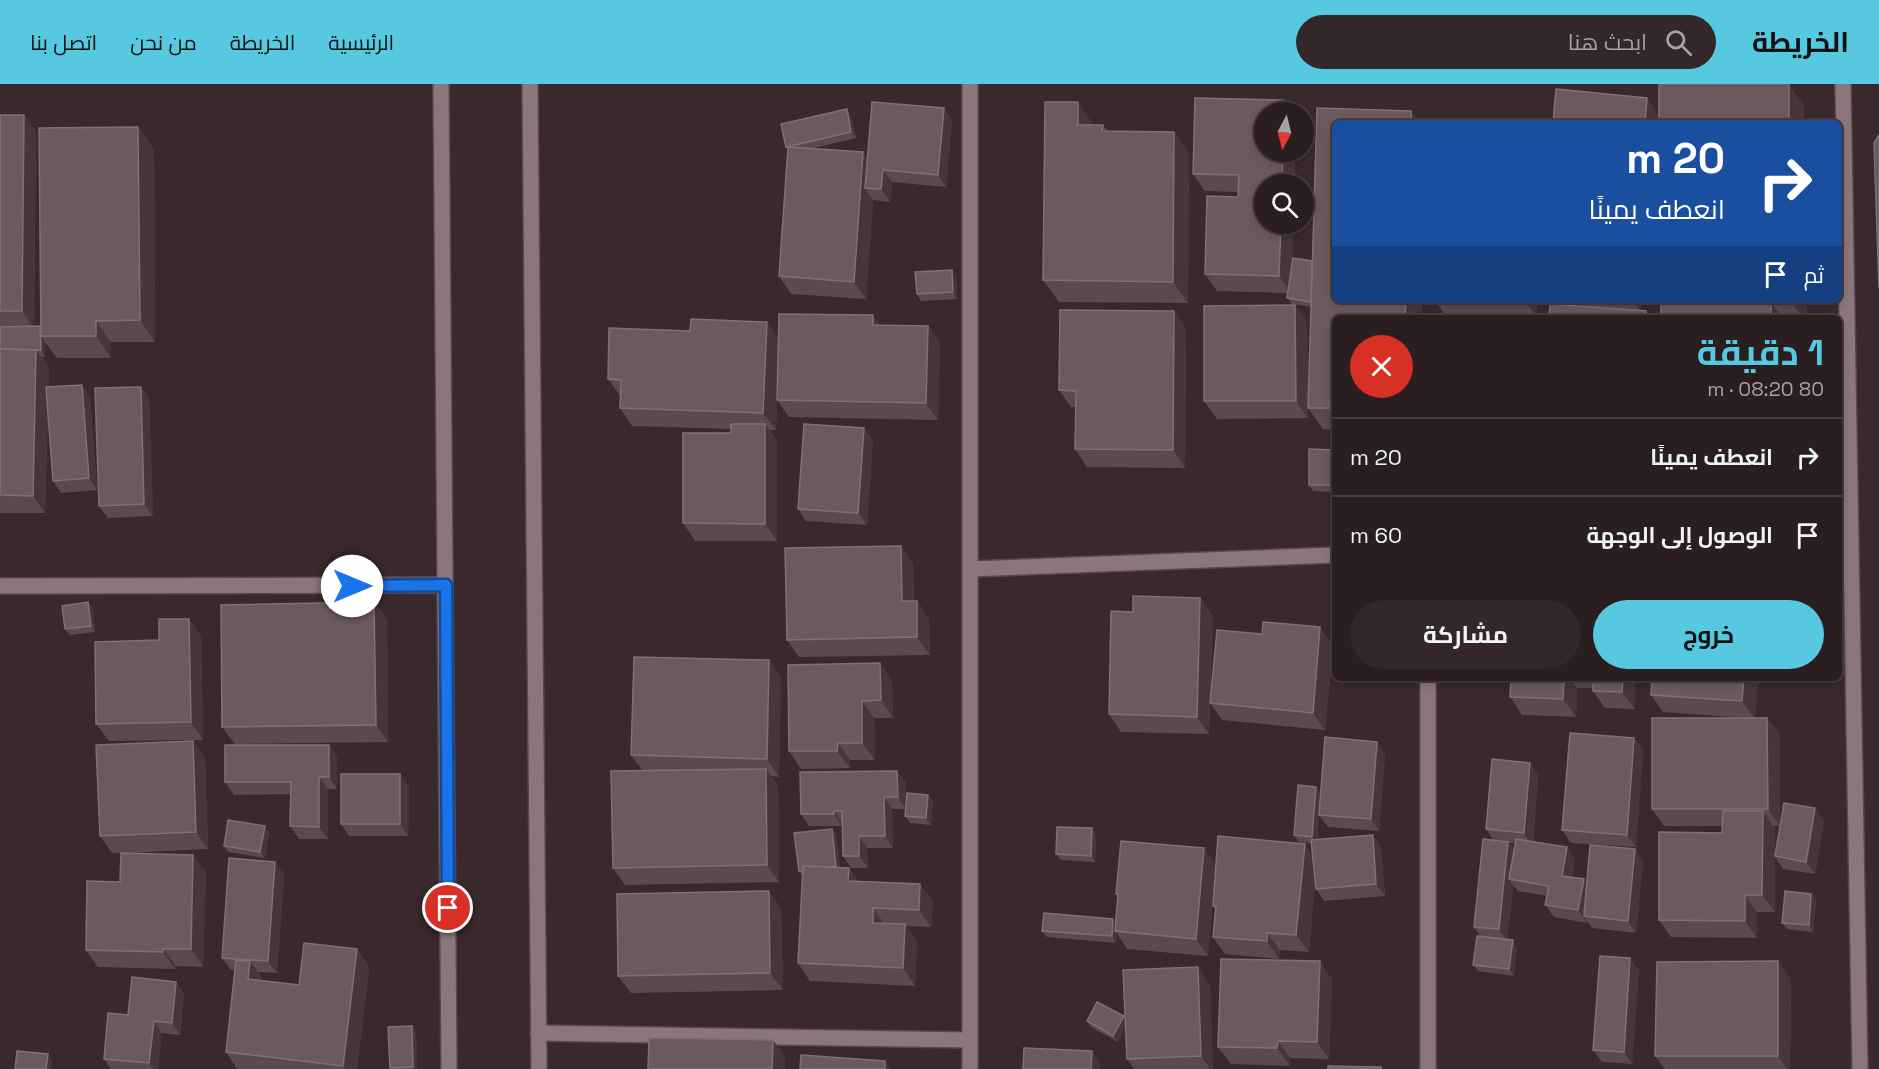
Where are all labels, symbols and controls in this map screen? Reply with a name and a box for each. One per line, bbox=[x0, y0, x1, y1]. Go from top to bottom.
search box bbox=[1296, 15, 1716, 69]
text: الخريطة bbox=[1752, 24, 1849, 60]
icon: search bbox=[1662, 26, 1695, 59]
text: ابحث هنا bbox=[1568, 28, 1647, 56]
text: اتصل بنا bbox=[30, 29, 97, 56]
text: من نحن bbox=[130, 29, 197, 56]
text: الخريطة bbox=[230, 29, 295, 56]
text: الرئيسية bbox=[328, 29, 394, 56]
north arrow bbox=[1254, 102, 1314, 162]
map controls bbox=[1254, 102, 1314, 234]
text: 20 m bbox=[1626, 132, 1725, 185]
icon: right bbox=[1746, 144, 1824, 222]
button: search bbox=[1254, 174, 1314, 234]
text: انعطف يمينًا bbox=[1588, 192, 1725, 227]
icon: arrive bbox=[1759, 258, 1792, 291]
text: ثم bbox=[1804, 261, 1824, 289]
text: 1 دقيقة bbox=[1697, 330, 1824, 376]
button: close bbox=[1350, 335, 1413, 398]
text: 80 m · 08:20 bbox=[1707, 376, 1824, 402]
icon: right bbox=[1791, 441, 1824, 474]
text: 20 m bbox=[1350, 443, 1402, 471]
text: انعطف يمينًا bbox=[1650, 443, 1773, 471]
icon: arrive bbox=[1791, 519, 1824, 552]
text: 60 m bbox=[1350, 521, 1402, 549]
text: الوصول إلى الوجهة bbox=[1587, 521, 1773, 549]
position arrow bbox=[320, 554, 384, 618]
button: مشاركة bbox=[1350, 600, 1581, 669]
button: خروج bbox=[1593, 600, 1824, 669]
pin bbox=[422, 882, 473, 933]
icon: arrive bbox=[431, 891, 464, 924]

